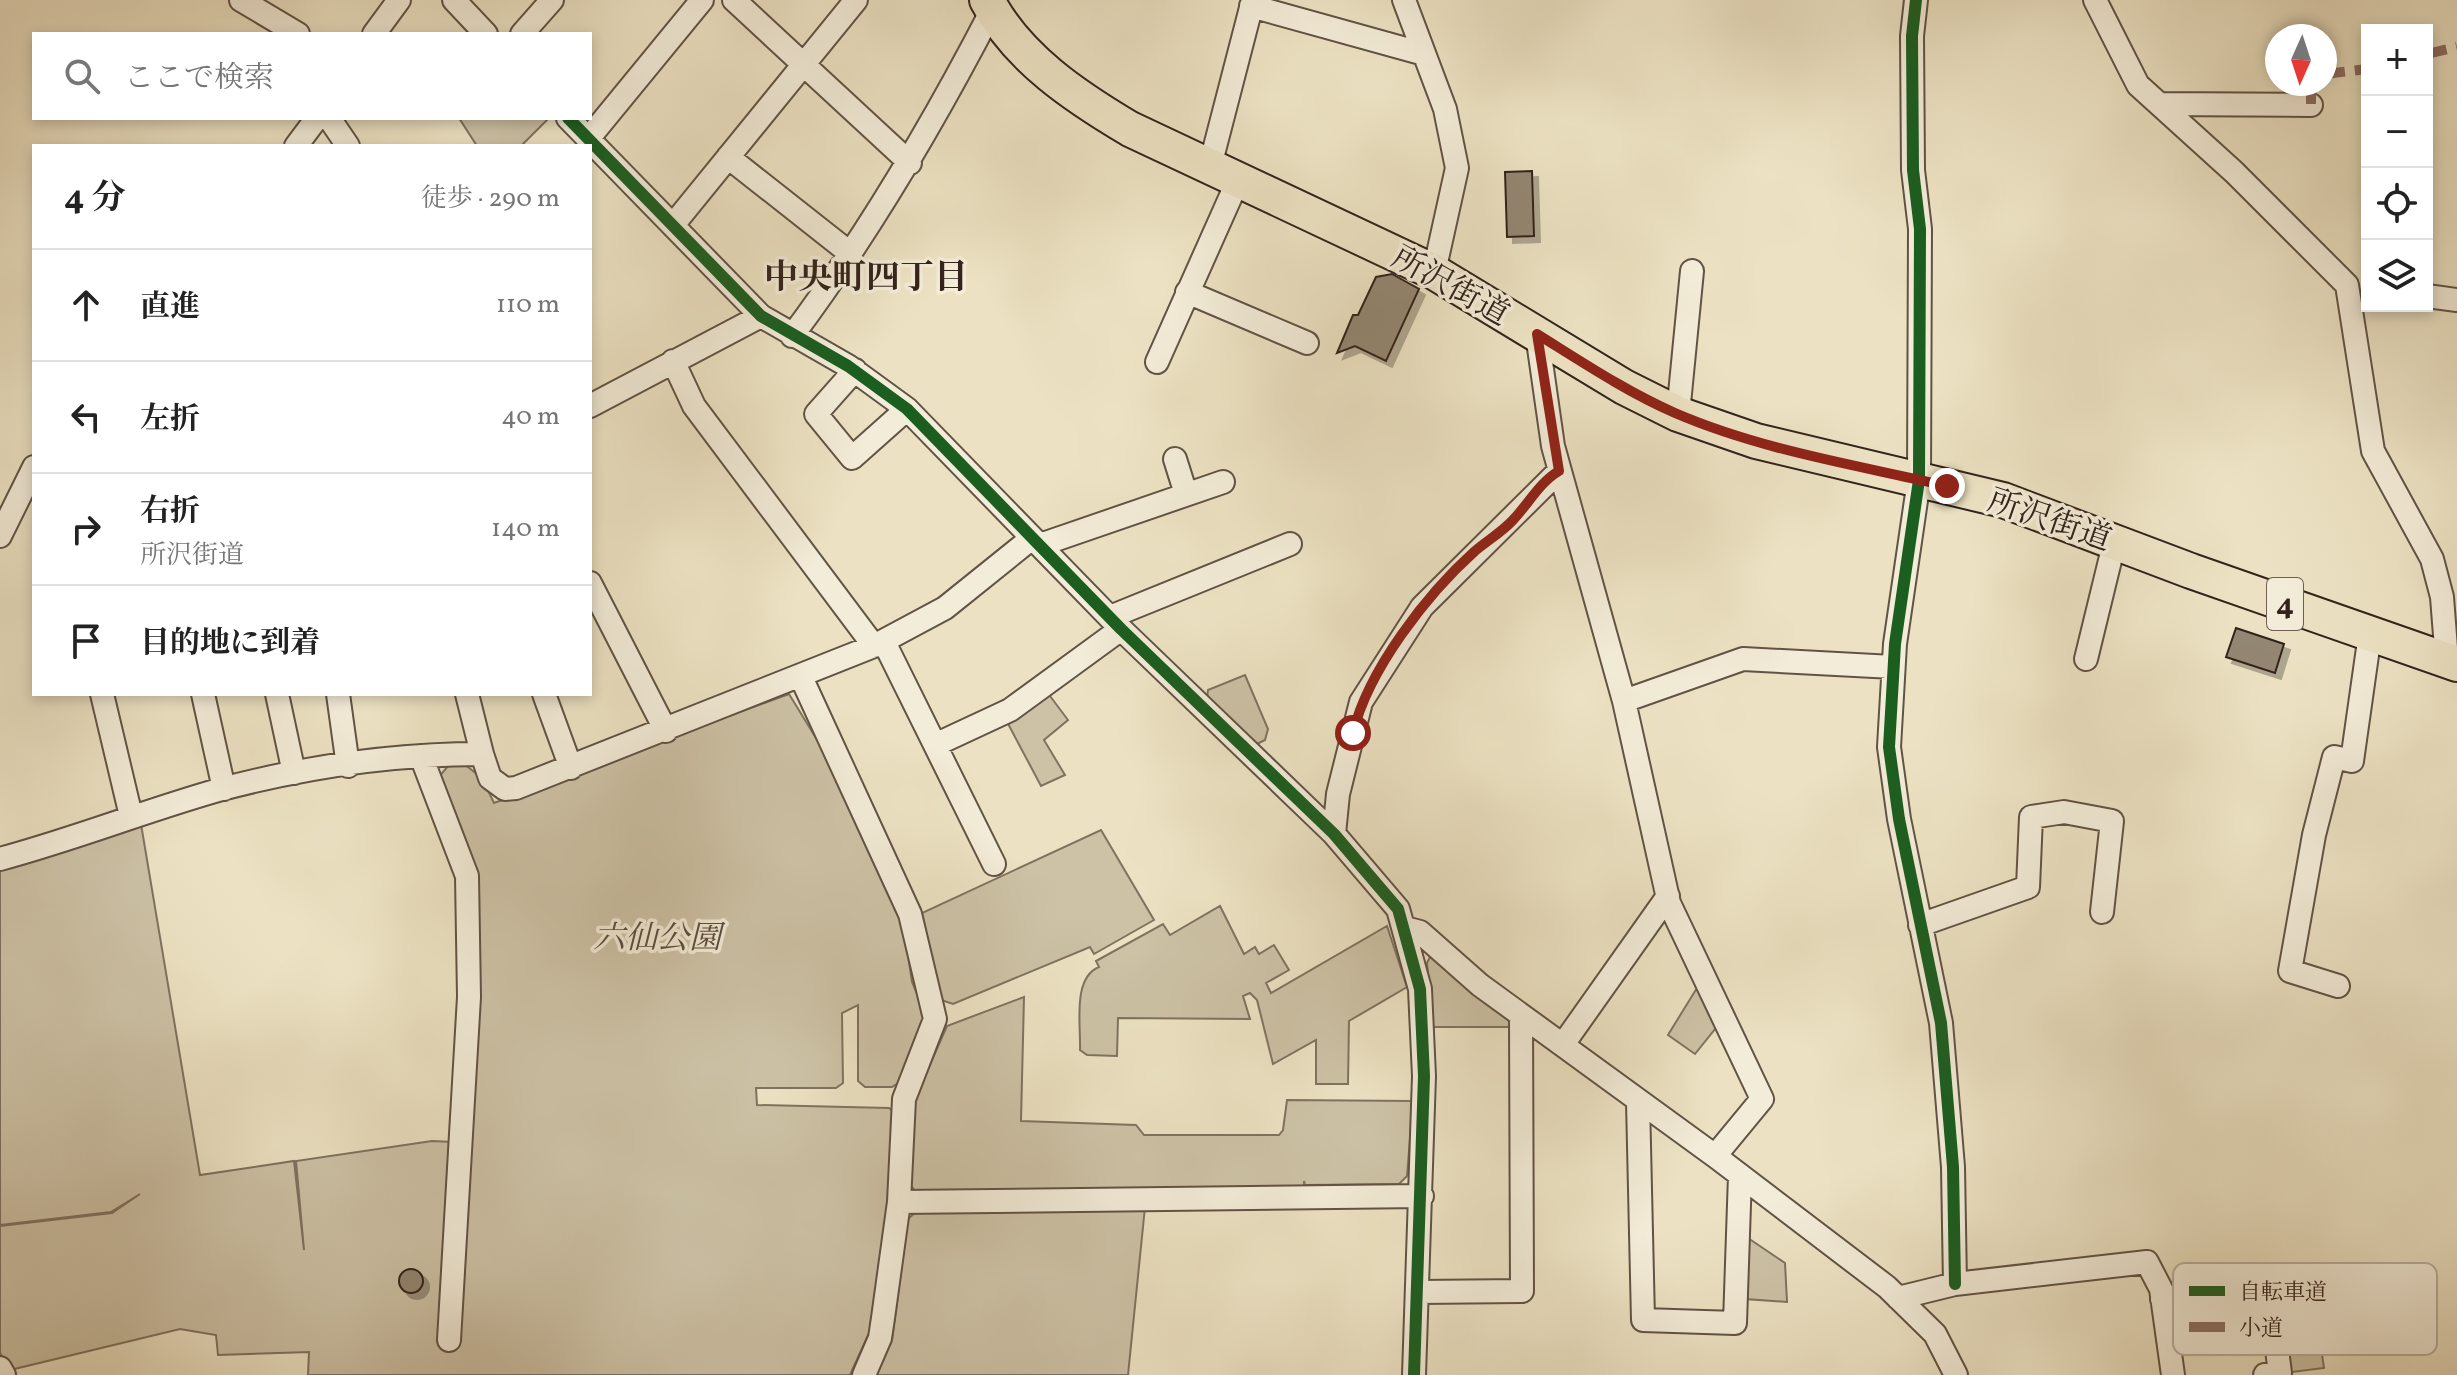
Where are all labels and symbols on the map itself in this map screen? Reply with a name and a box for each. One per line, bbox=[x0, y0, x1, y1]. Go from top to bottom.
north arrow bbox=[2265, 24, 2337, 96]
street label: 所沢街道 bbox=[1383, 237, 1516, 338]
district label: 中央町四丁目 bbox=[764, 256, 968, 303]
route end bbox=[1929, 468, 1965, 504]
street label: 所沢街道 bbox=[1981, 480, 2117, 563]
road number: 4 bbox=[2267, 578, 2303, 630]
route start bbox=[1335, 715, 1371, 751]
park label: 六仙公園 bbox=[593, 918, 726, 962]
legend bbox=[2173, 1263, 2437, 1355]
text: 自転車道 bbox=[2239, 1278, 2327, 1309]
text: 小道 bbox=[2239, 1314, 2283, 1345]

